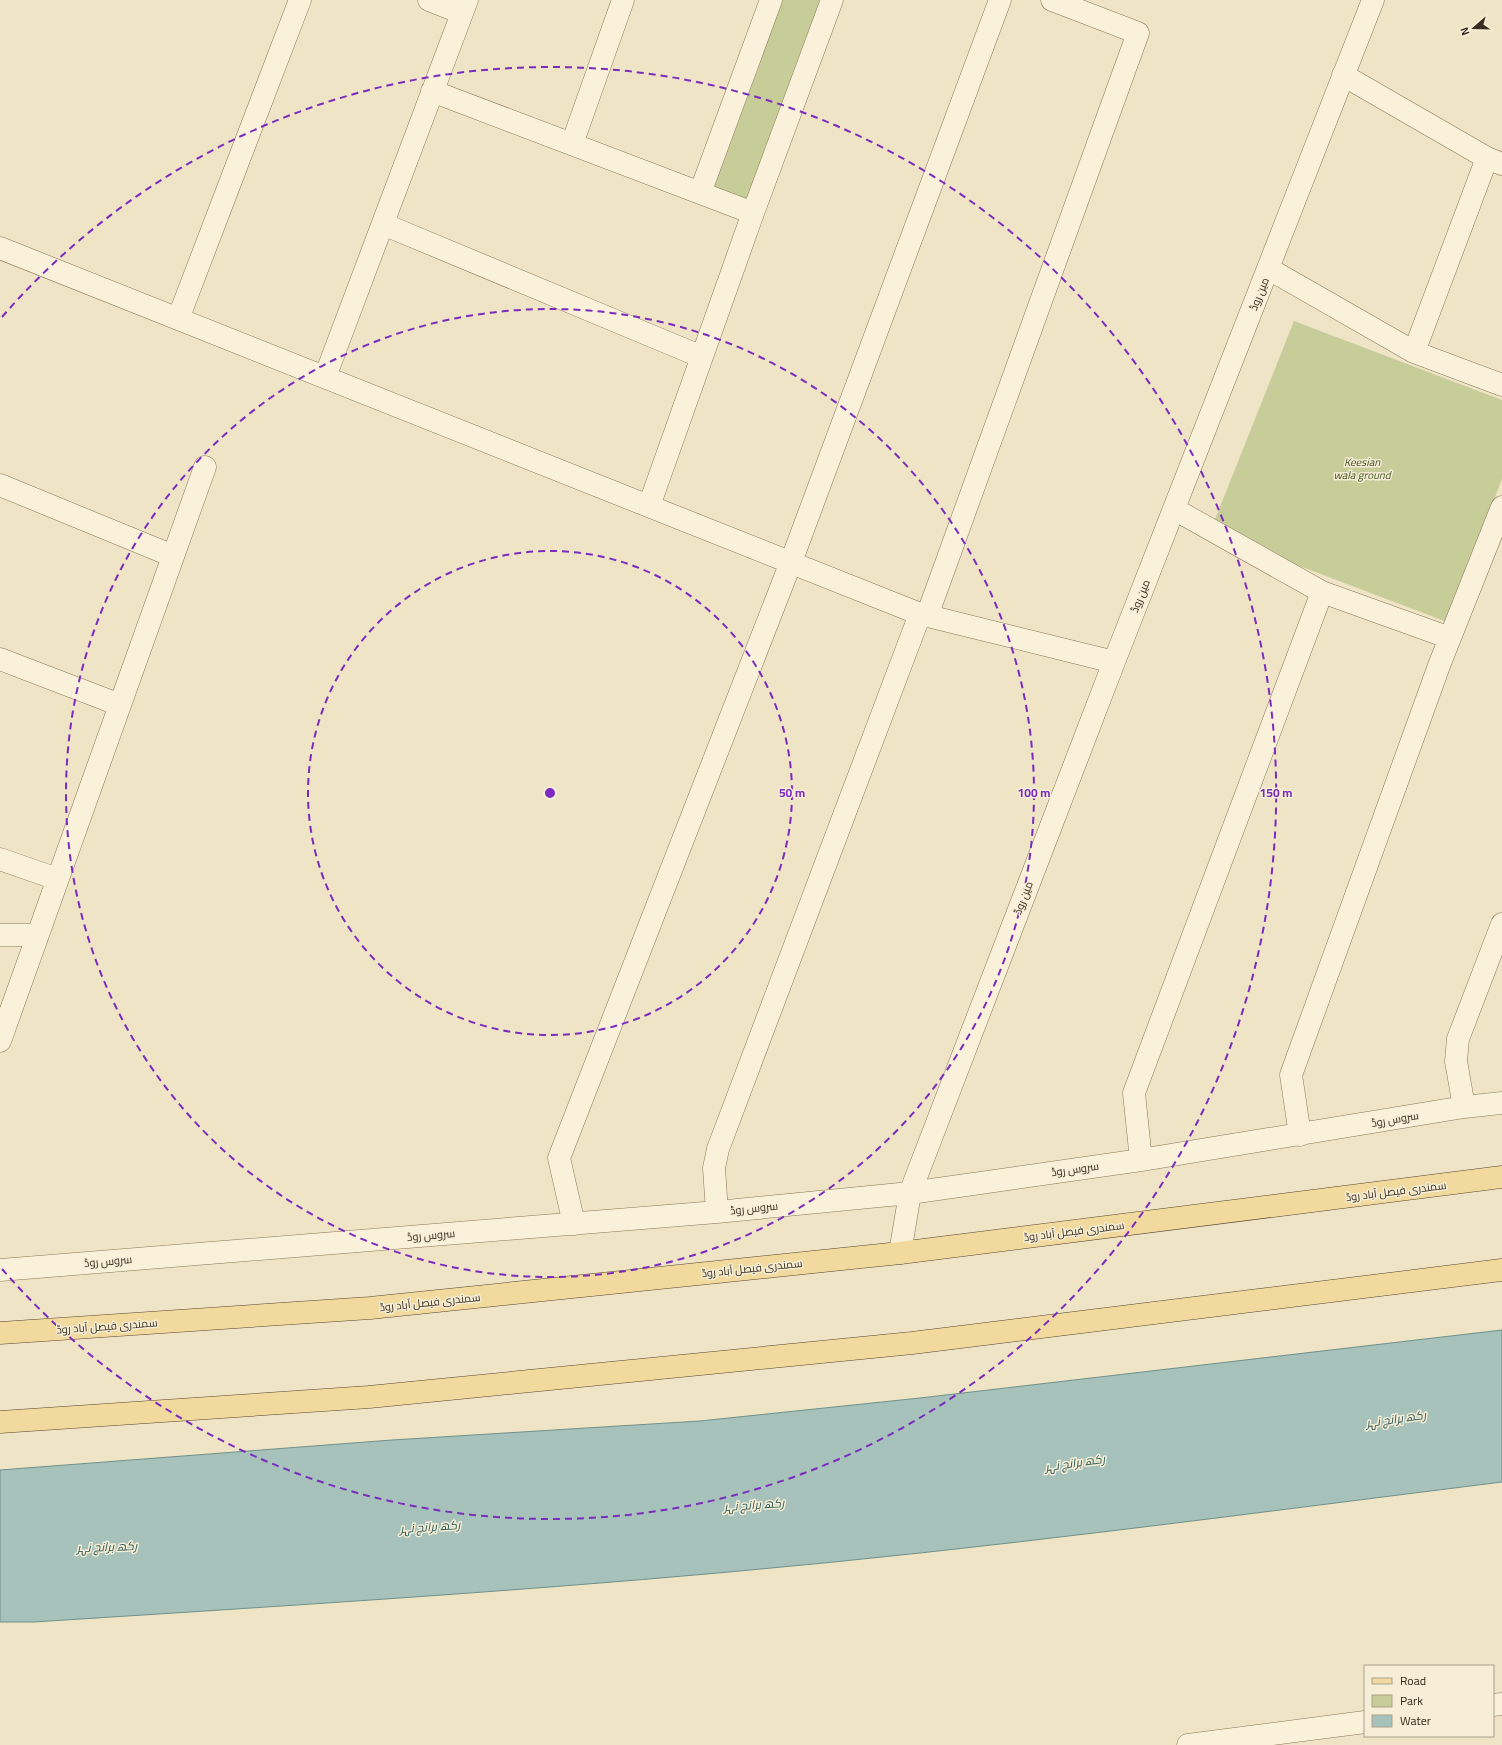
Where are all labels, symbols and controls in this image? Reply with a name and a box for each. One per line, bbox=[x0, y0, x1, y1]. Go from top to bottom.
north arrow bbox=[1454, 8, 1494, 48]
text: N bbox=[1454, 24, 1475, 38]
street label: مین روڈ bbox=[1243, 274, 1275, 314]
park label: Keesian wala ground bbox=[1333, 452, 1393, 485]
street label: مین روڈ bbox=[1124, 576, 1156, 616]
text: 50 m bbox=[779, 781, 805, 804]
text: 100 m bbox=[1018, 781, 1050, 804]
text: 150 m bbox=[1260, 781, 1292, 804]
centre of rings bbox=[543, 786, 557, 800]
street label: مین روڈ bbox=[1007, 878, 1039, 918]
street label: سروس روڈ bbox=[1370, 1105, 1420, 1133]
street label: سروس روڈ bbox=[1050, 1156, 1100, 1182]
street label: سمندری فیصل آباد روڈ bbox=[1345, 1175, 1447, 1207]
street label: سروس روڈ bbox=[729, 1196, 779, 1220]
street label: سمندری فیصل آباد روڈ bbox=[1023, 1215, 1125, 1247]
street label: سروس روڈ bbox=[406, 1223, 456, 1247]
street label: سروس روڈ bbox=[83, 1249, 133, 1273]
street label: سمندری فیصل آباد روڈ bbox=[701, 1253, 803, 1283]
street label: سمندری فیصل آباد روڈ bbox=[379, 1287, 481, 1317]
street label: سمندری فیصل آباد روڈ bbox=[56, 1312, 158, 1340]
water label: رکھ برانچ نہر bbox=[1363, 1403, 1428, 1434]
water label: رکھ برانچ نہر bbox=[1042, 1447, 1107, 1478]
water label: رکھ برانچ نہر bbox=[721, 1491, 786, 1518]
water label: رکھ برانچ نہر bbox=[397, 1513, 462, 1540]
water label: رکھ برانچ نہر bbox=[74, 1534, 138, 1559]
legend bbox=[1364, 1665, 1494, 1737]
text: Road bbox=[1400, 1669, 1426, 1692]
text: Park bbox=[1400, 1689, 1423, 1712]
text: Water bbox=[1400, 1709, 1431, 1732]

